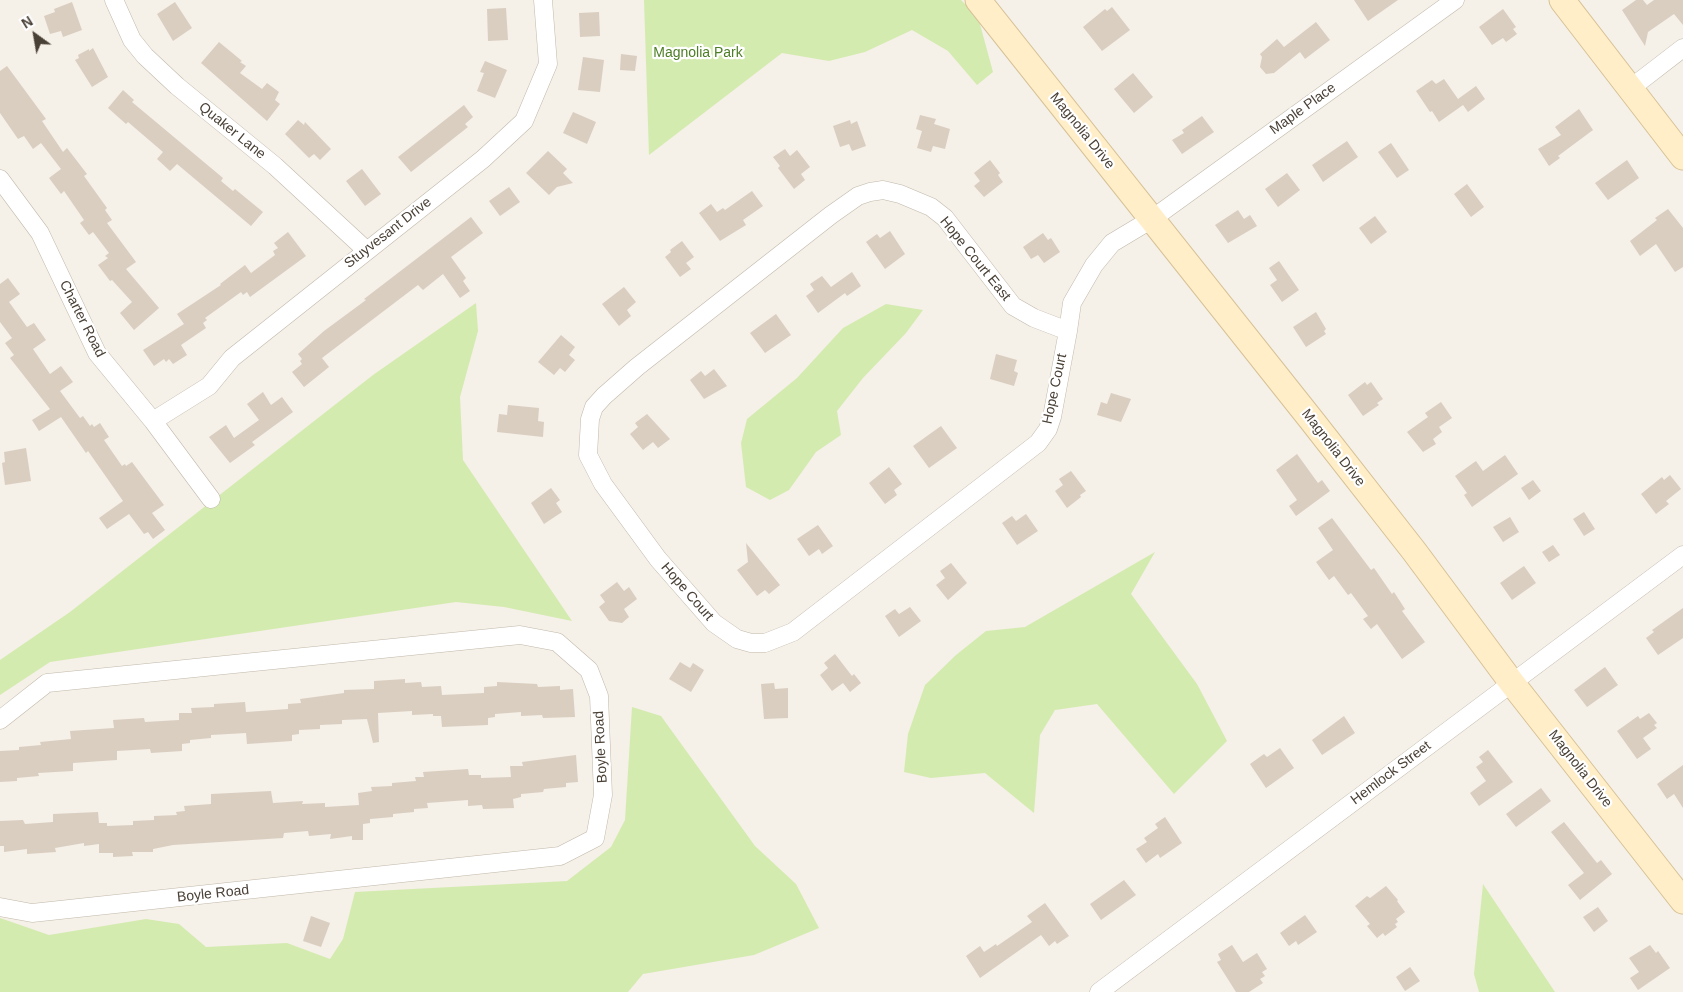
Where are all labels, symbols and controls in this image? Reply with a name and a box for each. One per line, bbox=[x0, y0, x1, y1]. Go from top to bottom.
north arrow bbox=[10, 10, 60, 60]
text: N bbox=[19, 13, 36, 32]
park label: Magnolia Park bbox=[653, 45, 743, 61]
street label: Maple Place bbox=[1267, 80, 1339, 138]
street label: Magnolia Drive bbox=[1046, 89, 1118, 173]
street label: Quaker Lane bbox=[195, 99, 269, 163]
street label: Stuyvesant Drive bbox=[341, 194, 435, 272]
street label: Hope Court East bbox=[936, 213, 1014, 305]
street label: Charter Road bbox=[55, 278, 109, 360]
street label: Hope Court bbox=[1039, 352, 1071, 426]
street label: Magnolia Drive bbox=[1298, 406, 1368, 490]
street label: Hope Court bbox=[657, 559, 717, 625]
street label: Boyle Road bbox=[591, 710, 611, 784]
street label: Magnolia Drive bbox=[1545, 727, 1615, 811]
street label: Hemlock Street bbox=[1348, 737, 1434, 809]
street label: Boyle Road bbox=[176, 882, 250, 906]

